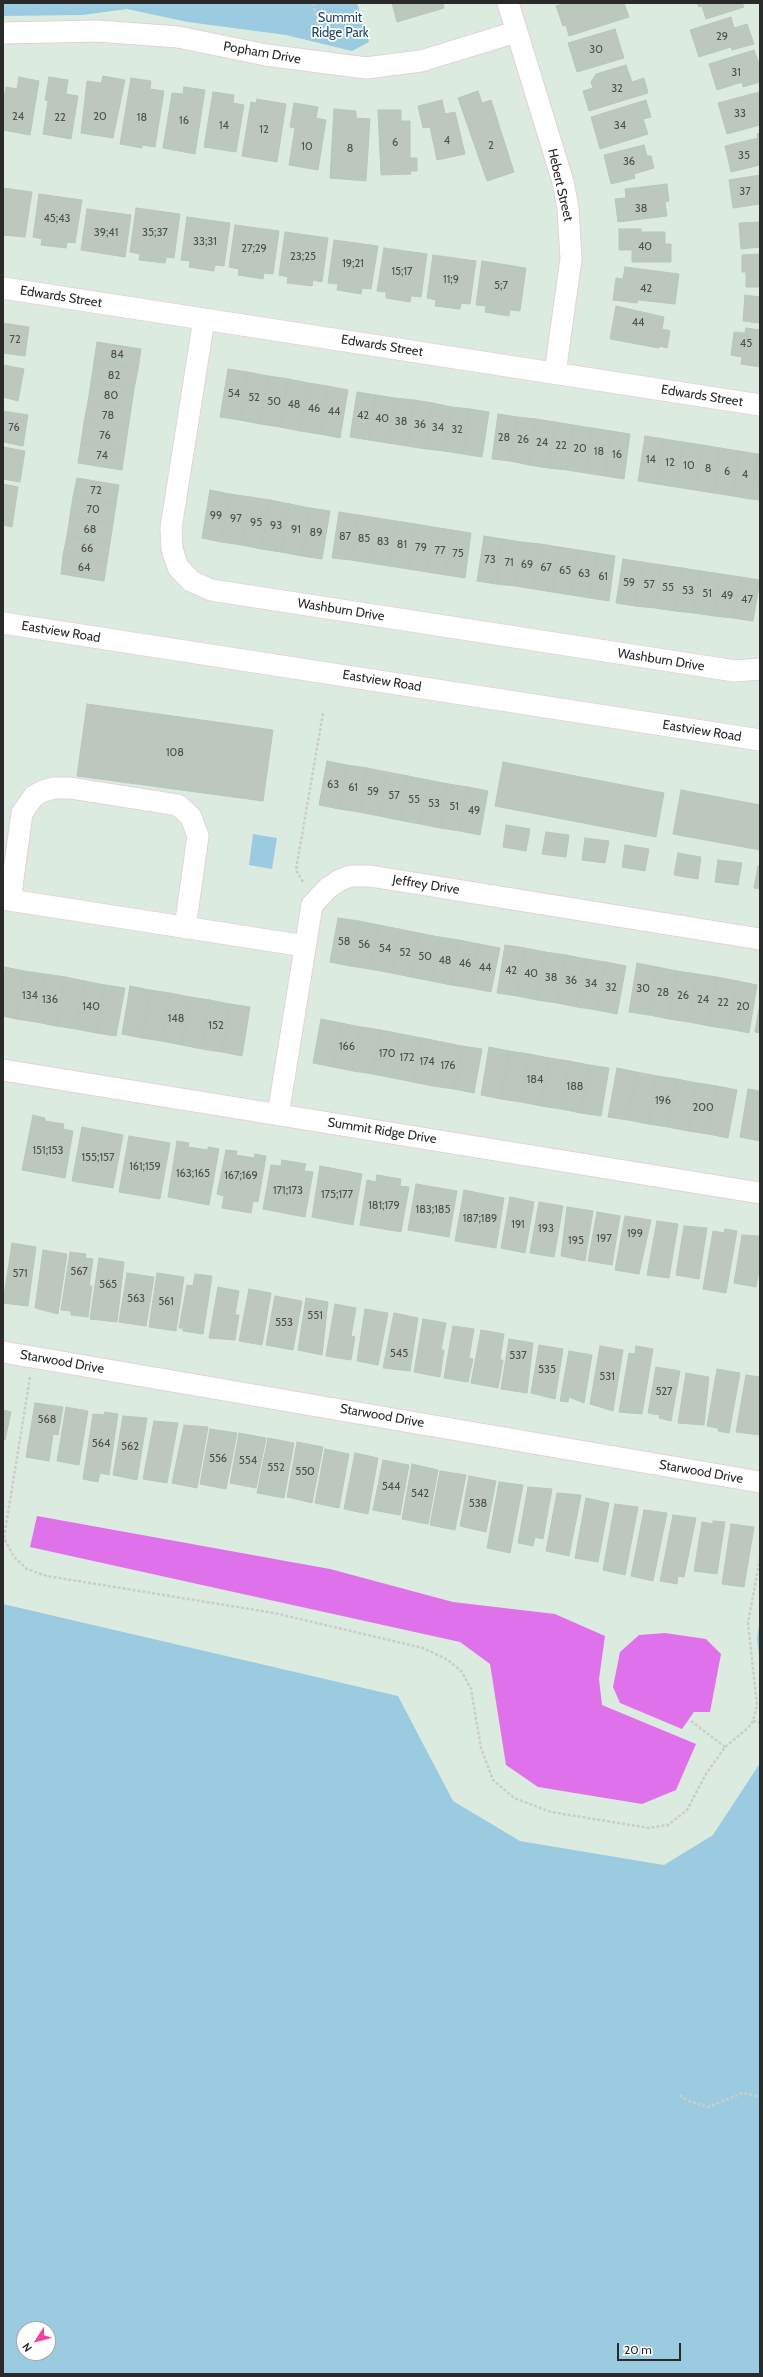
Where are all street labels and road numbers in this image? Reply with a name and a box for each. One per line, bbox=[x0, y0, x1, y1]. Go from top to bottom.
street label: Popham Drive bbox=[222, 39, 302, 67]
street label: Hebert Street bbox=[544, 147, 576, 223]
street label: Edwards Street bbox=[19, 283, 103, 311]
street label: Edwards Street bbox=[340, 332, 424, 360]
street label: Edwards Street bbox=[660, 382, 744, 410]
street label: Washburn Drive bbox=[296, 595, 386, 625]
street label: Eastview Road bbox=[20, 618, 102, 646]
street label: Washburn Drive bbox=[616, 645, 706, 675]
street label: Eastview Road bbox=[341, 667, 423, 695]
street label: Eastview Road bbox=[661, 717, 743, 745]
street label: Jeffrey Drive bbox=[391, 872, 461, 898]
street label: Summit Ridge Drive bbox=[326, 1115, 438, 1147]
street label: Starwood Drive bbox=[19, 1347, 105, 1377]
street label: Starwood Drive bbox=[339, 1401, 425, 1431]
street label: Starwood Drive bbox=[658, 1457, 744, 1487]

